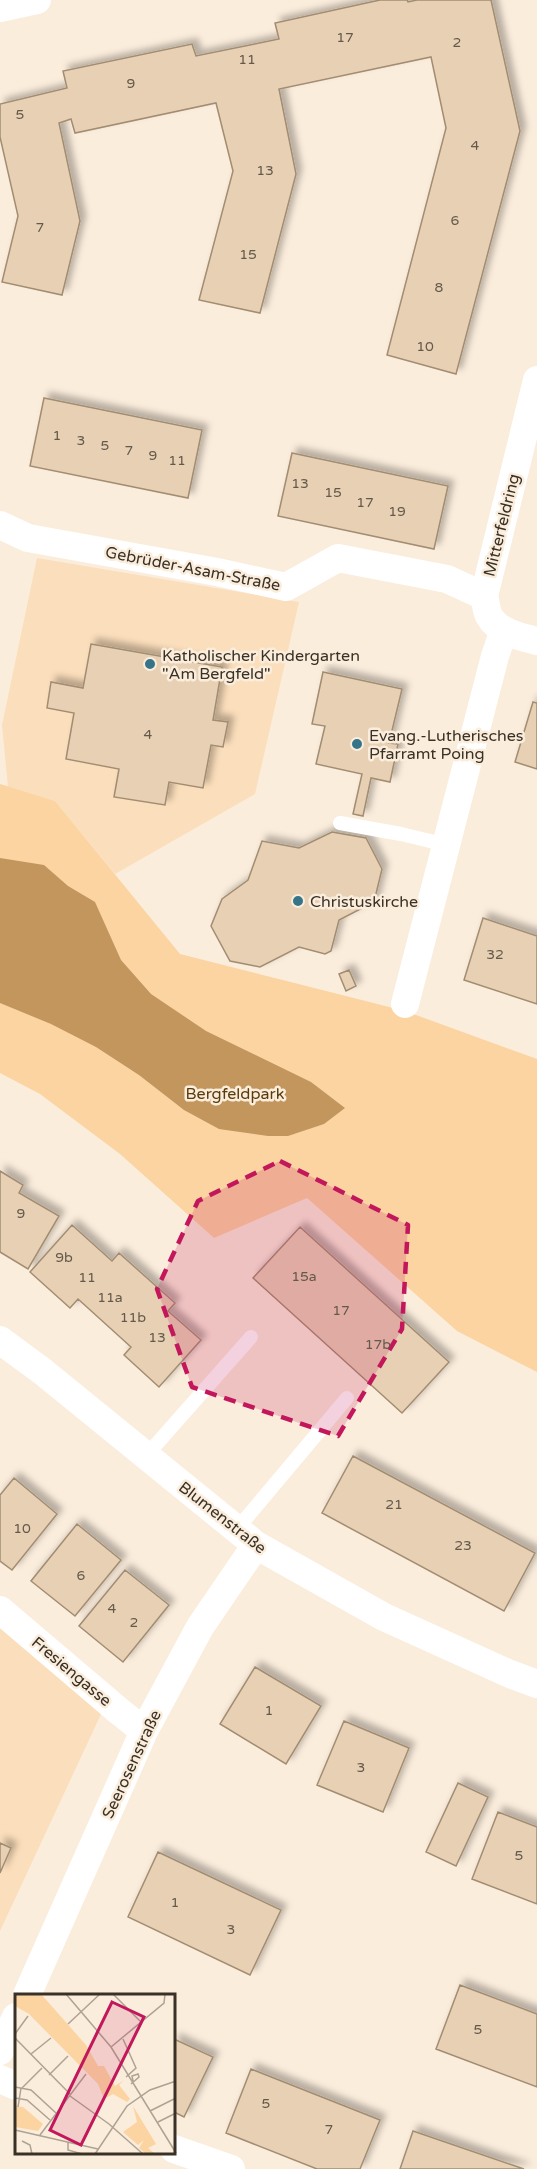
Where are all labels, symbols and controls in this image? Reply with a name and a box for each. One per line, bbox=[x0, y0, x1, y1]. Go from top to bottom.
house number: 17 bbox=[336, 29, 354, 46]
house number: 2 bbox=[453, 34, 461, 51]
house number: 11 bbox=[238, 51, 256, 68]
house number: 9 bbox=[127, 75, 135, 92]
house number: 5 bbox=[16, 106, 24, 123]
house number: 4 bbox=[471, 137, 480, 154]
house number: 13 bbox=[256, 162, 274, 179]
house number: 6 bbox=[451, 212, 460, 229]
house number: 7 bbox=[36, 219, 44, 236]
house number: 15 bbox=[239, 246, 257, 263]
house number: 8 bbox=[435, 279, 444, 296]
house number: 10 bbox=[416, 338, 434, 355]
house number: 1 bbox=[53, 427, 61, 444]
house number: 3 bbox=[77, 432, 85, 449]
house number: 5 bbox=[101, 437, 109, 454]
house number: 7 bbox=[125, 442, 133, 459]
house number: 9 bbox=[149, 447, 157, 464]
house number: 11 bbox=[168, 452, 186, 469]
street label: Mitterfeldring bbox=[480, 472, 524, 579]
house number: 13 bbox=[291, 475, 309, 492]
house number: 15 bbox=[324, 484, 342, 501]
house number: 17 bbox=[356, 494, 374, 511]
house number: 19 bbox=[388, 503, 406, 520]
street label: Gebrüder-Asam-Straße bbox=[104, 542, 282, 596]
place label: Katholischer Kindergarten "Am Bergfeld" bbox=[162, 646, 360, 684]
marker: Katholischer Kindergarten "Am Bergfeld" bbox=[143, 657, 157, 671]
house number: 4 bbox=[144, 726, 153, 743]
place label: Evang.-Lutherisches Pfarramt Poing bbox=[369, 726, 524, 764]
marker: Evang.-Lutherisches Pfarramt Poing bbox=[350, 737, 364, 751]
place label: Christuskirche bbox=[310, 892, 418, 912]
marker: Christuskirche bbox=[291, 894, 305, 908]
house number: 32 bbox=[486, 946, 504, 963]
park label: Bergfeldpark bbox=[186, 1084, 285, 1104]
house number: 9 bbox=[17, 1205, 25, 1222]
house number: 9b bbox=[55, 1249, 73, 1266]
house number: 15a bbox=[291, 1268, 317, 1285]
house number: 11 bbox=[78, 1269, 96, 1286]
house number: 11a bbox=[97, 1289, 123, 1306]
house number: 17 bbox=[332, 1302, 350, 1319]
house number: 11b bbox=[120, 1309, 146, 1326]
house number: 13 bbox=[148, 1329, 166, 1346]
house number: 17b bbox=[365, 1336, 391, 1353]
street label: Blumenstraße bbox=[175, 1477, 270, 1558]
house number: 21 bbox=[385, 1496, 403, 1513]
house number: 10 bbox=[13, 1520, 31, 1537]
house number: 23 bbox=[454, 1537, 472, 1554]
house number: 6 bbox=[77, 1567, 86, 1584]
house number: 4 bbox=[108, 1600, 117, 1617]
house number: 2 bbox=[130, 1614, 138, 1631]
street label: Fresiengasse bbox=[27, 1633, 115, 1711]
house number: 1 bbox=[265, 1702, 273, 1719]
street label: Seerosenstraße bbox=[98, 1707, 166, 1822]
house number: 3 bbox=[357, 1759, 365, 1776]
house number: 5 bbox=[515, 1847, 523, 1864]
house number: 1 bbox=[171, 1894, 179, 1911]
house number: 3 bbox=[227, 1921, 235, 1938]
inset map bbox=[15, 1994, 176, 2154]
house number: 5 bbox=[474, 2021, 482, 2038]
house number: 5 bbox=[262, 2095, 270, 2112]
house number: 7 bbox=[325, 2121, 333, 2138]

